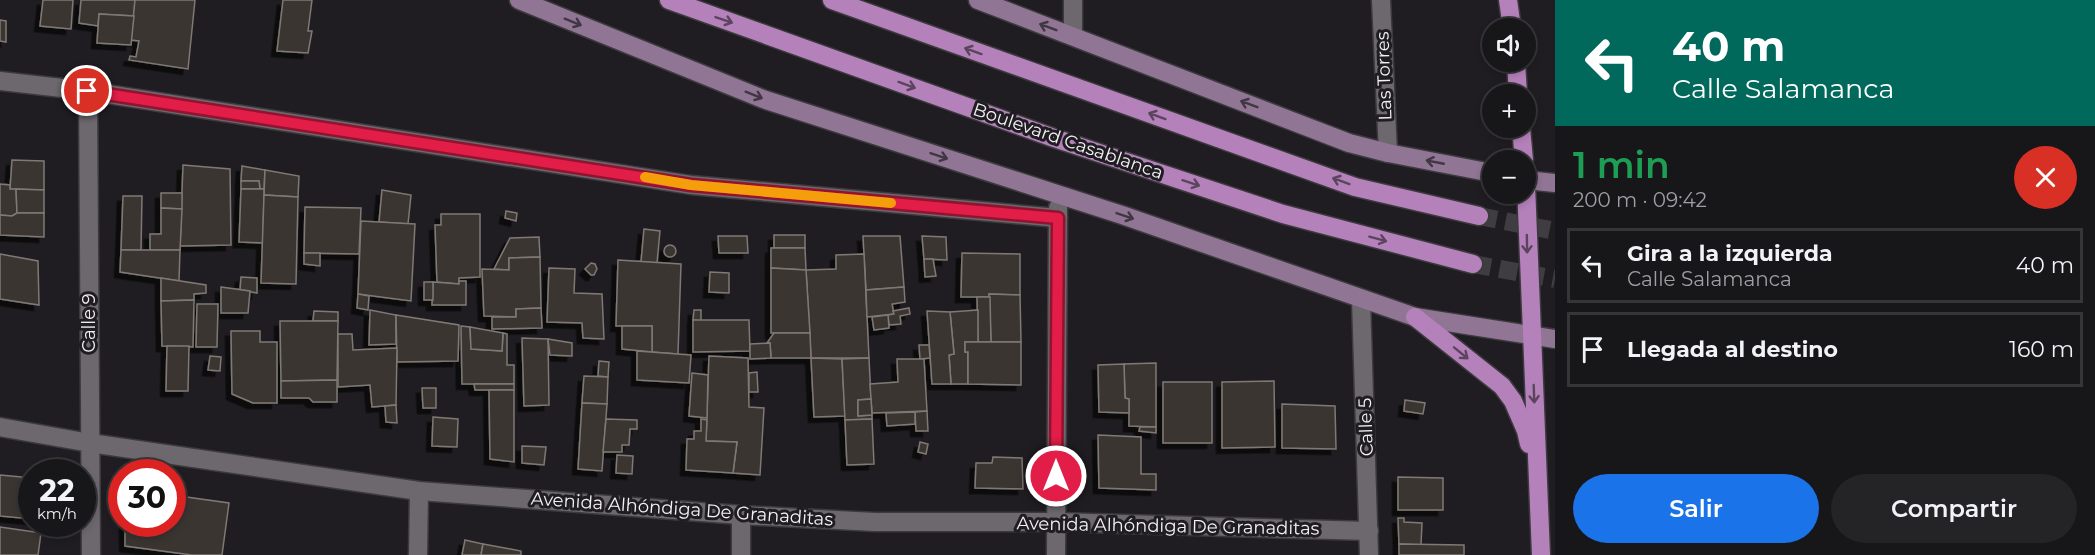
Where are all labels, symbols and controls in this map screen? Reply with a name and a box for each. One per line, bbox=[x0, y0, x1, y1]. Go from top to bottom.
one-way arrow bbox=[714, 15, 733, 26]
one-way arrow bbox=[564, 17, 582, 28]
map controls bbox=[1482, 18, 1536, 204]
button: sound bbox=[1482, 18, 1536, 72]
one-way arrow bbox=[1039, 20, 1058, 31]
text: 40 m bbox=[1672, 20, 1785, 72]
icon: left bbox=[1573, 24, 1651, 102]
street label: Las Torres bbox=[1371, 31, 1397, 121]
one-way arrow bbox=[964, 45, 983, 56]
pin bbox=[61, 65, 112, 116]
text: Calle Salamanca bbox=[1672, 72, 1894, 105]
icon: arrive bbox=[70, 74, 103, 107]
one-way arrow bbox=[897, 81, 916, 92]
button: + bbox=[1482, 84, 1536, 138]
one-way arrow bbox=[744, 90, 763, 101]
street label: Boulevard Casablanca bbox=[970, 98, 1166, 184]
one-way arrow bbox=[1241, 98, 1259, 109]
one-way arrow bbox=[1148, 110, 1167, 121]
text: 1 min bbox=[1573, 143, 1670, 187]
button: close bbox=[2014, 146, 2077, 209]
button: − bbox=[1482, 150, 1536, 204]
one-way arrow bbox=[929, 151, 948, 162]
one-way arrow bbox=[1426, 156, 1445, 167]
one-way arrow bbox=[1332, 175, 1351, 186]
one-way arrow bbox=[1181, 178, 1200, 189]
text: 200 m · 09:42 bbox=[1573, 188, 1707, 212]
one-way arrow bbox=[1115, 211, 1134, 222]
one-way arrow bbox=[1522, 233, 1533, 253]
one-way arrow bbox=[1368, 234, 1387, 245]
text: Gira a la izquierda bbox=[1627, 240, 1833, 267]
icon: left bbox=[1576, 249, 1609, 282]
text: 40 m bbox=[2016, 252, 2074, 279]
text: Calle Salamanca bbox=[1627, 267, 1792, 291]
street label: Calle 9 bbox=[78, 293, 100, 353]
icon: arrive bbox=[1576, 333, 1609, 366]
text: Llegada al destino bbox=[1627, 336, 1838, 363]
text: 160 m bbox=[2009, 336, 2074, 363]
one-way arrow bbox=[1453, 347, 1469, 360]
one-way arrow bbox=[1528, 383, 1540, 403]
street label: Calle 5 bbox=[1354, 397, 1378, 457]
position arrow bbox=[1024, 444, 1088, 508]
speed limit sign: 30 bbox=[108, 459, 186, 537]
text: 22 bbox=[39, 472, 75, 509]
button: Salir bbox=[1573, 474, 1819, 543]
button: Compartir bbox=[1831, 474, 2077, 543]
street label: Avenida Alhóndiga De Granaditas bbox=[530, 487, 834, 531]
text: km/h bbox=[37, 504, 77, 523]
street label: Avenida Alhóndiga De Granaditas bbox=[1016, 512, 1320, 540]

